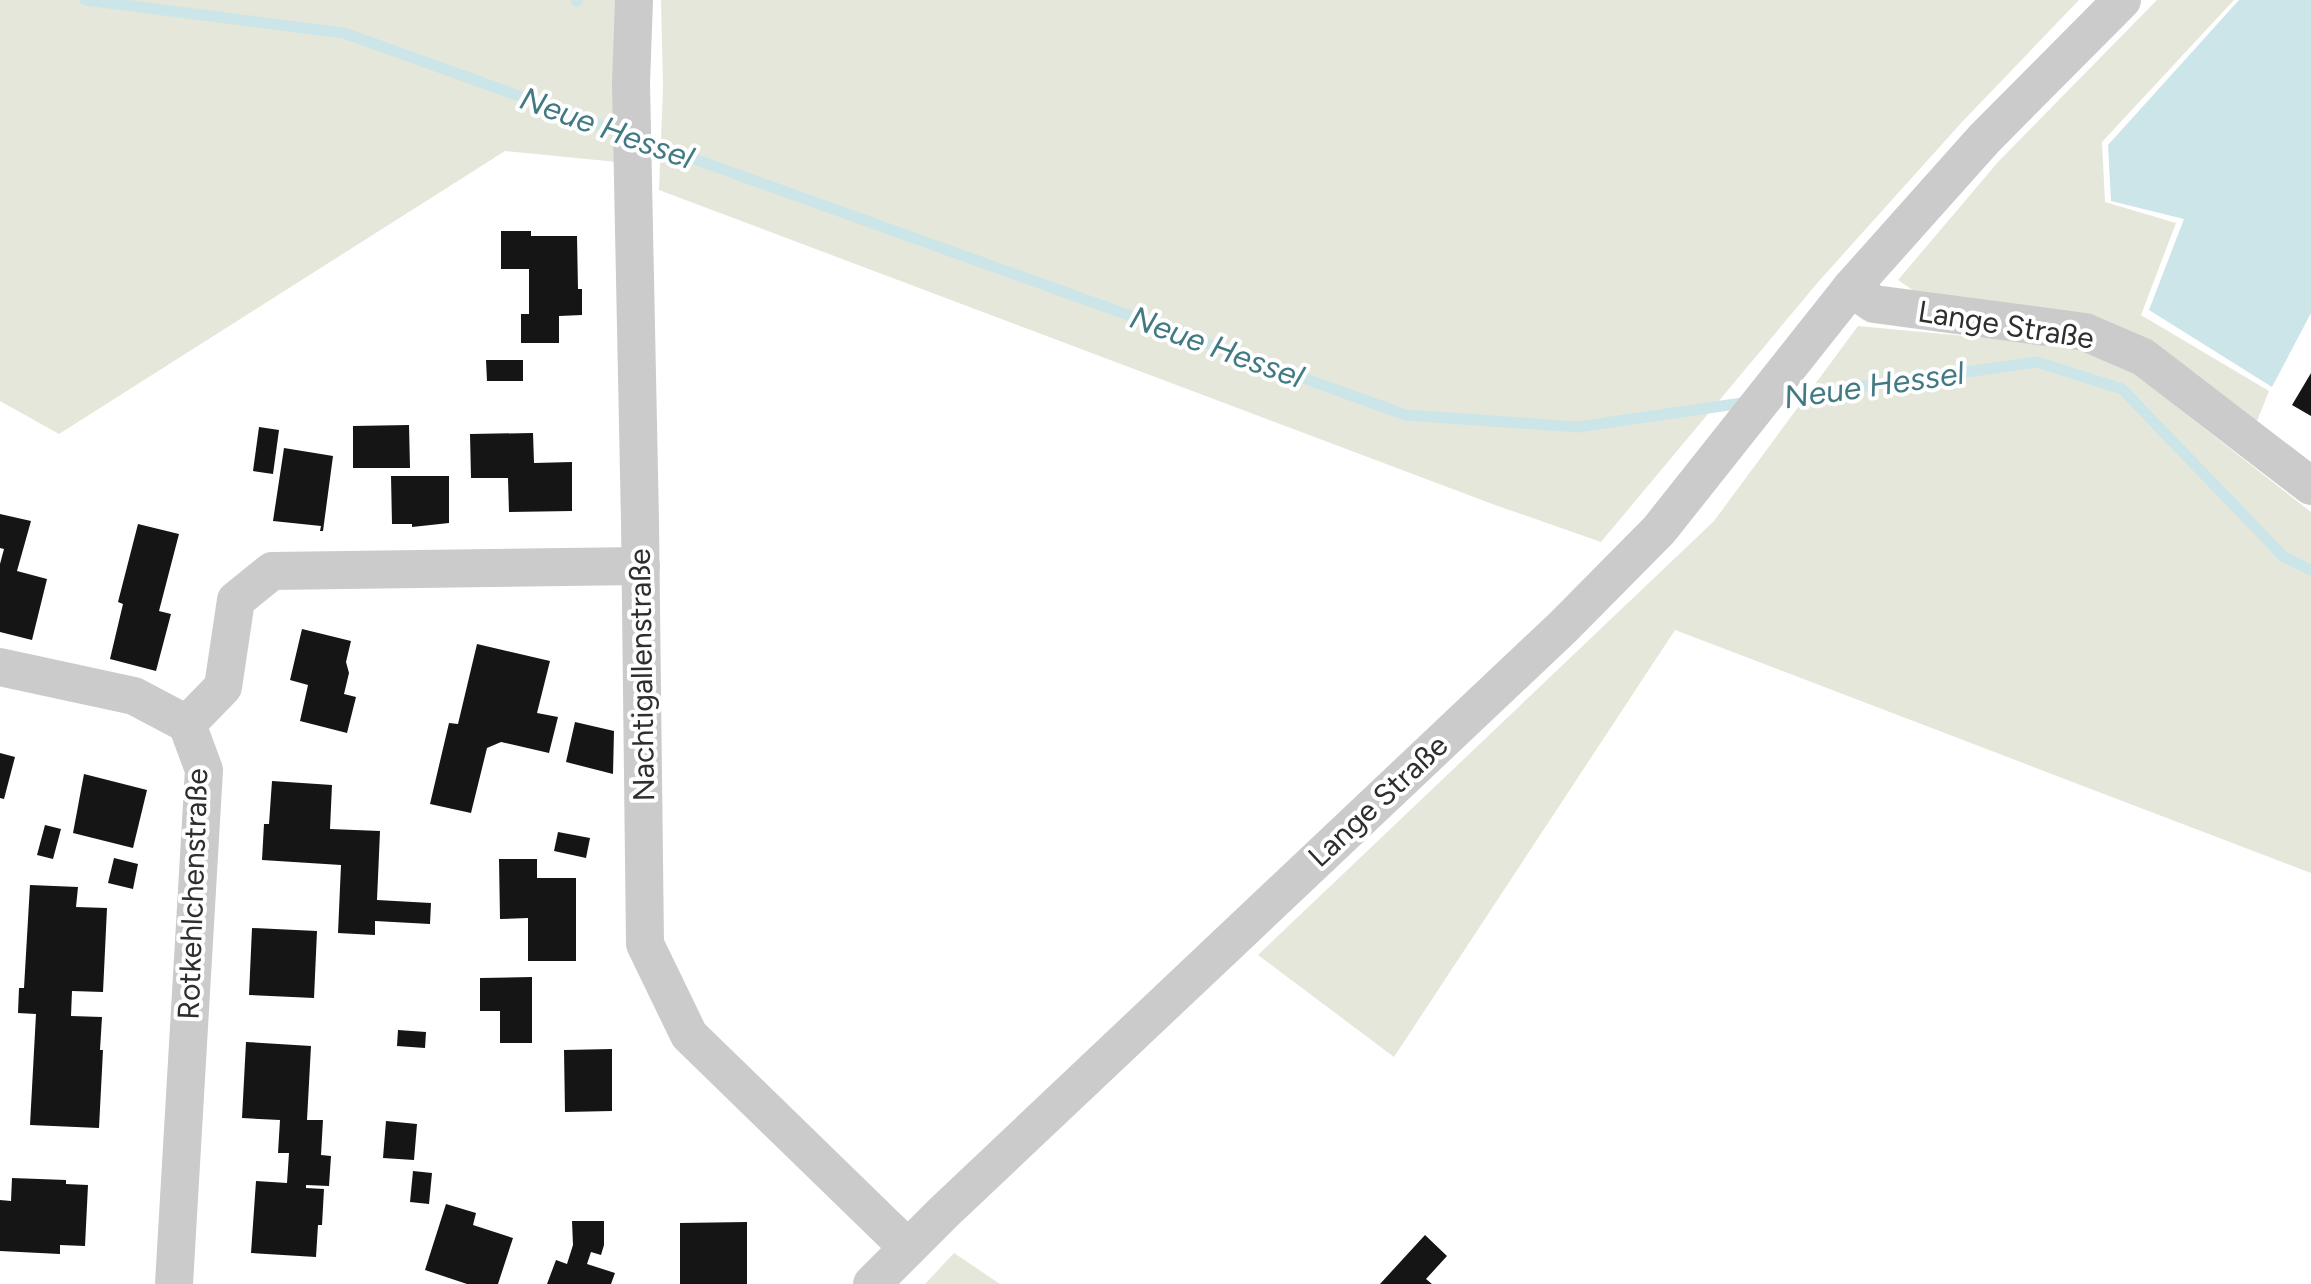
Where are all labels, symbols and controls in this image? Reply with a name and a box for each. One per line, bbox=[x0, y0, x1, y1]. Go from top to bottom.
water label: Neue Hessel bbox=[515, 79, 700, 177]
street label: Lange Straße bbox=[1916, 292, 2097, 357]
water label: Neue Hessel bbox=[1125, 298, 1310, 396]
water label: Neue Hessel bbox=[1781, 353, 1968, 416]
street label: Nachtigallenstraße bbox=[621, 548, 662, 802]
street label: Lange Straße bbox=[1300, 727, 1455, 875]
street label: Rotkehlchenstraße bbox=[170, 768, 215, 1020]

